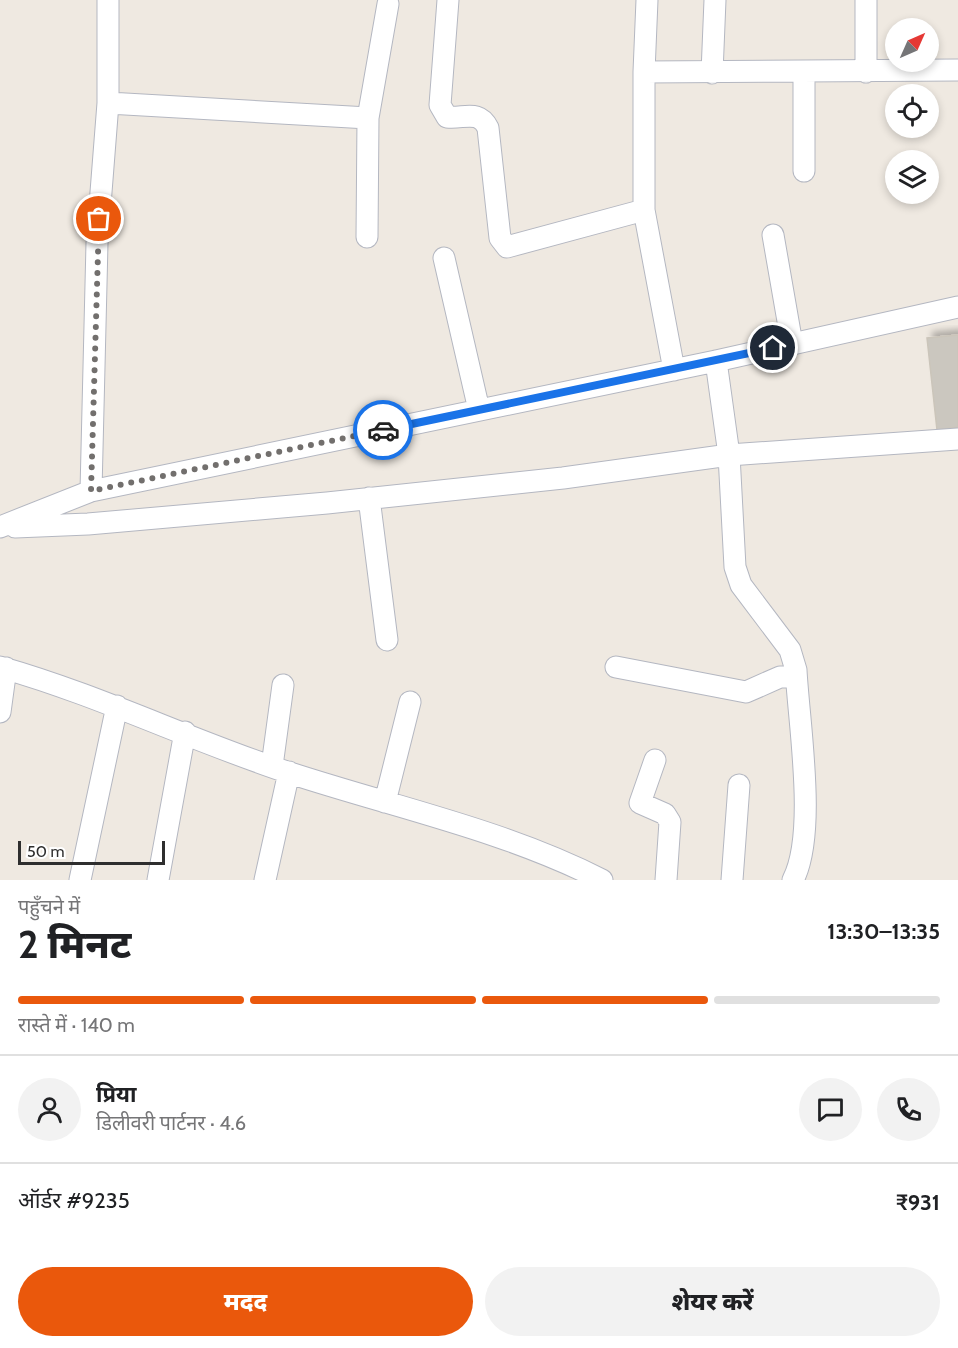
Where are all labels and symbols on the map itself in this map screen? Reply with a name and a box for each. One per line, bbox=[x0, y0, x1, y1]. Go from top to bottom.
north arrow bbox=[885, 18, 939, 72]
pin bbox=[73, 193, 124, 244]
pin bbox=[747, 322, 798, 373]
courier bbox=[353, 400, 413, 460]
scale bar bbox=[18, 838, 165, 866]

